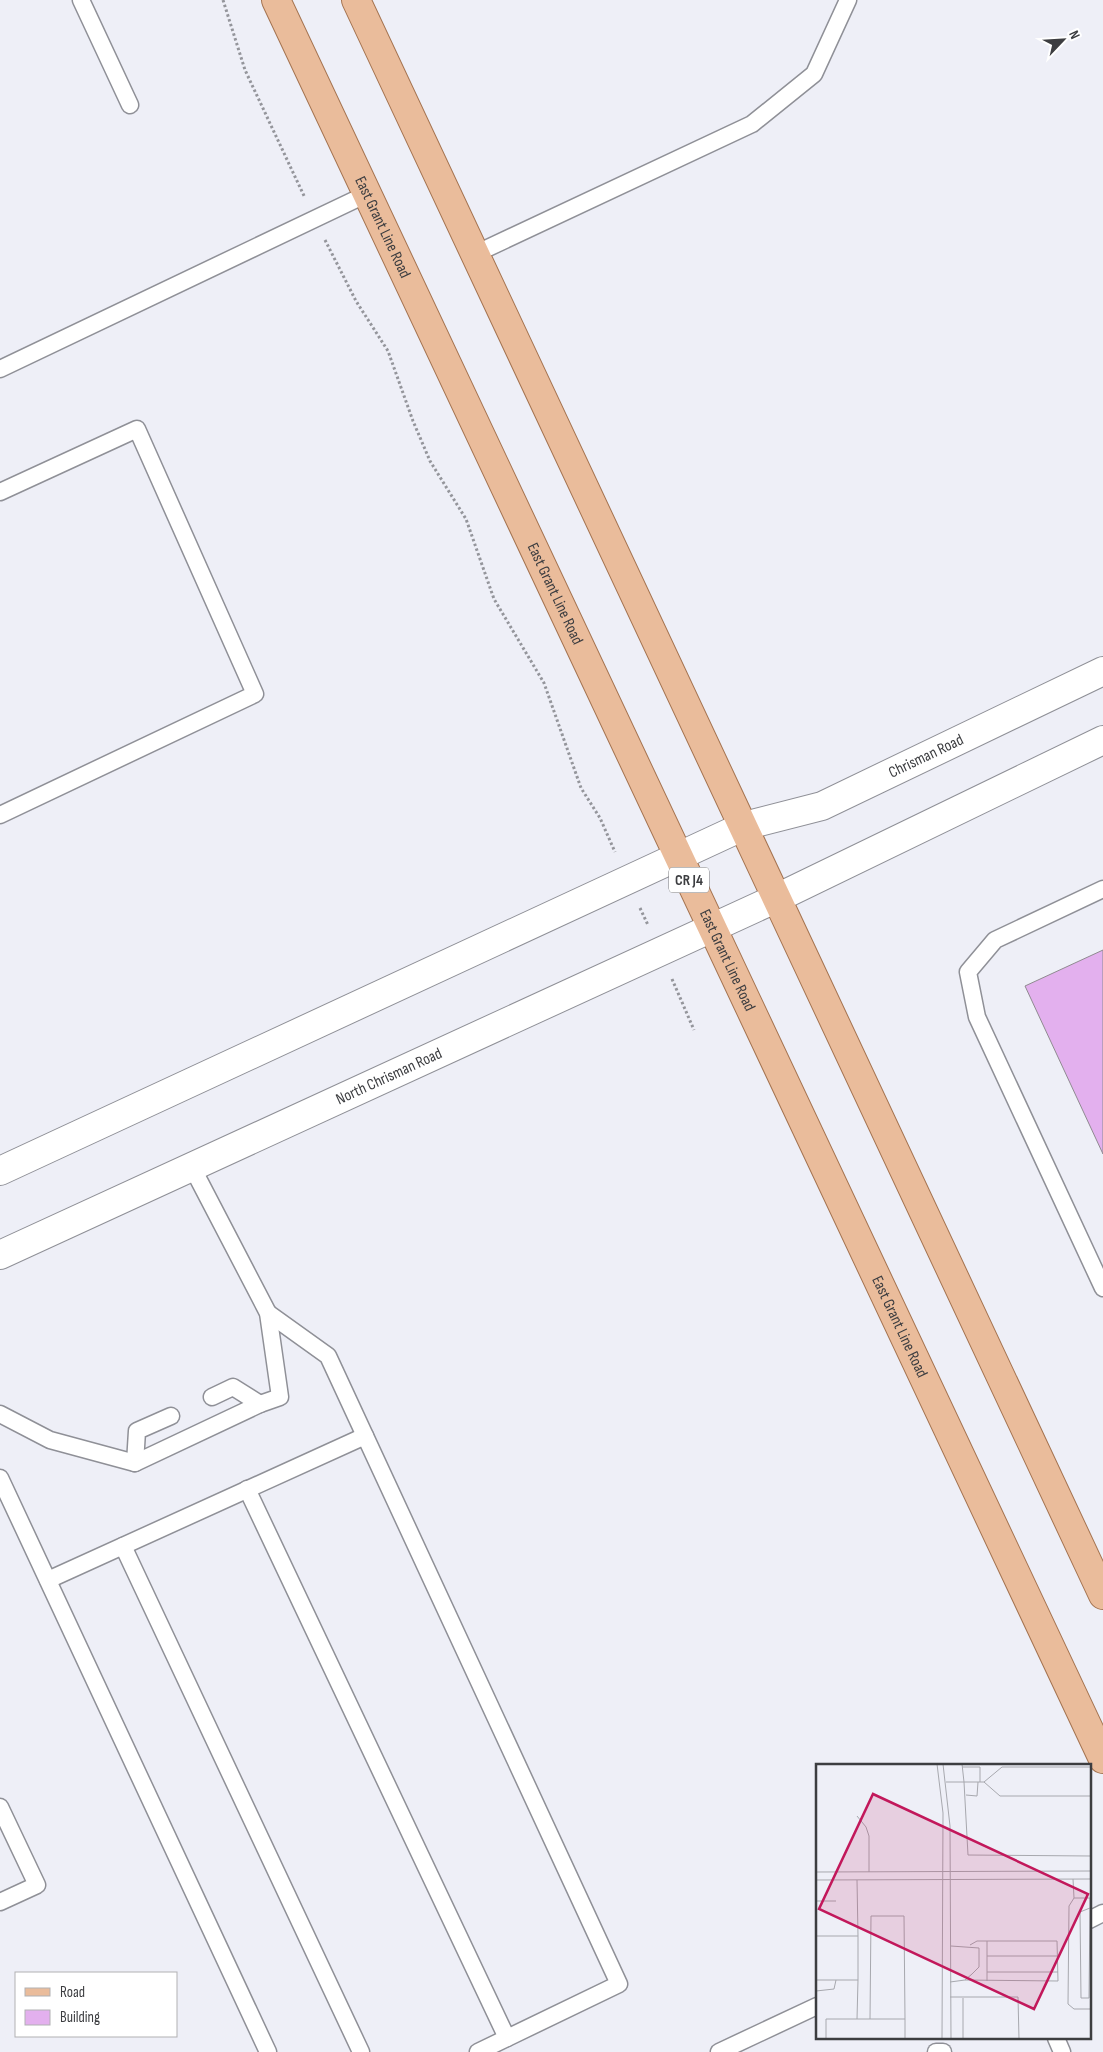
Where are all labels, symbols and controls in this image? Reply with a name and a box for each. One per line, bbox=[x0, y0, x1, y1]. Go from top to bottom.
north arrow bbox=[1038, 15, 1088, 65]
text: N bbox=[1065, 28, 1084, 42]
street label: East Grant Line Road bbox=[351, 173, 415, 281]
street label: East Grant Line Road bbox=[523, 540, 587, 648]
street label: Chrisman Road bbox=[886, 730, 966, 782]
road number: CR J4 bbox=[669, 868, 709, 892]
street label: East Grant Line Road bbox=[695, 906, 759, 1014]
street label: North Chrisman Road bbox=[333, 1044, 445, 1109]
street label: East Grant Line Road bbox=[868, 1273, 932, 1381]
inset map bbox=[816, 1764, 1090, 2040]
legend bbox=[15, 1972, 178, 2037]
text: Road bbox=[60, 1983, 85, 2002]
text: Building bbox=[60, 2008, 100, 2027]

